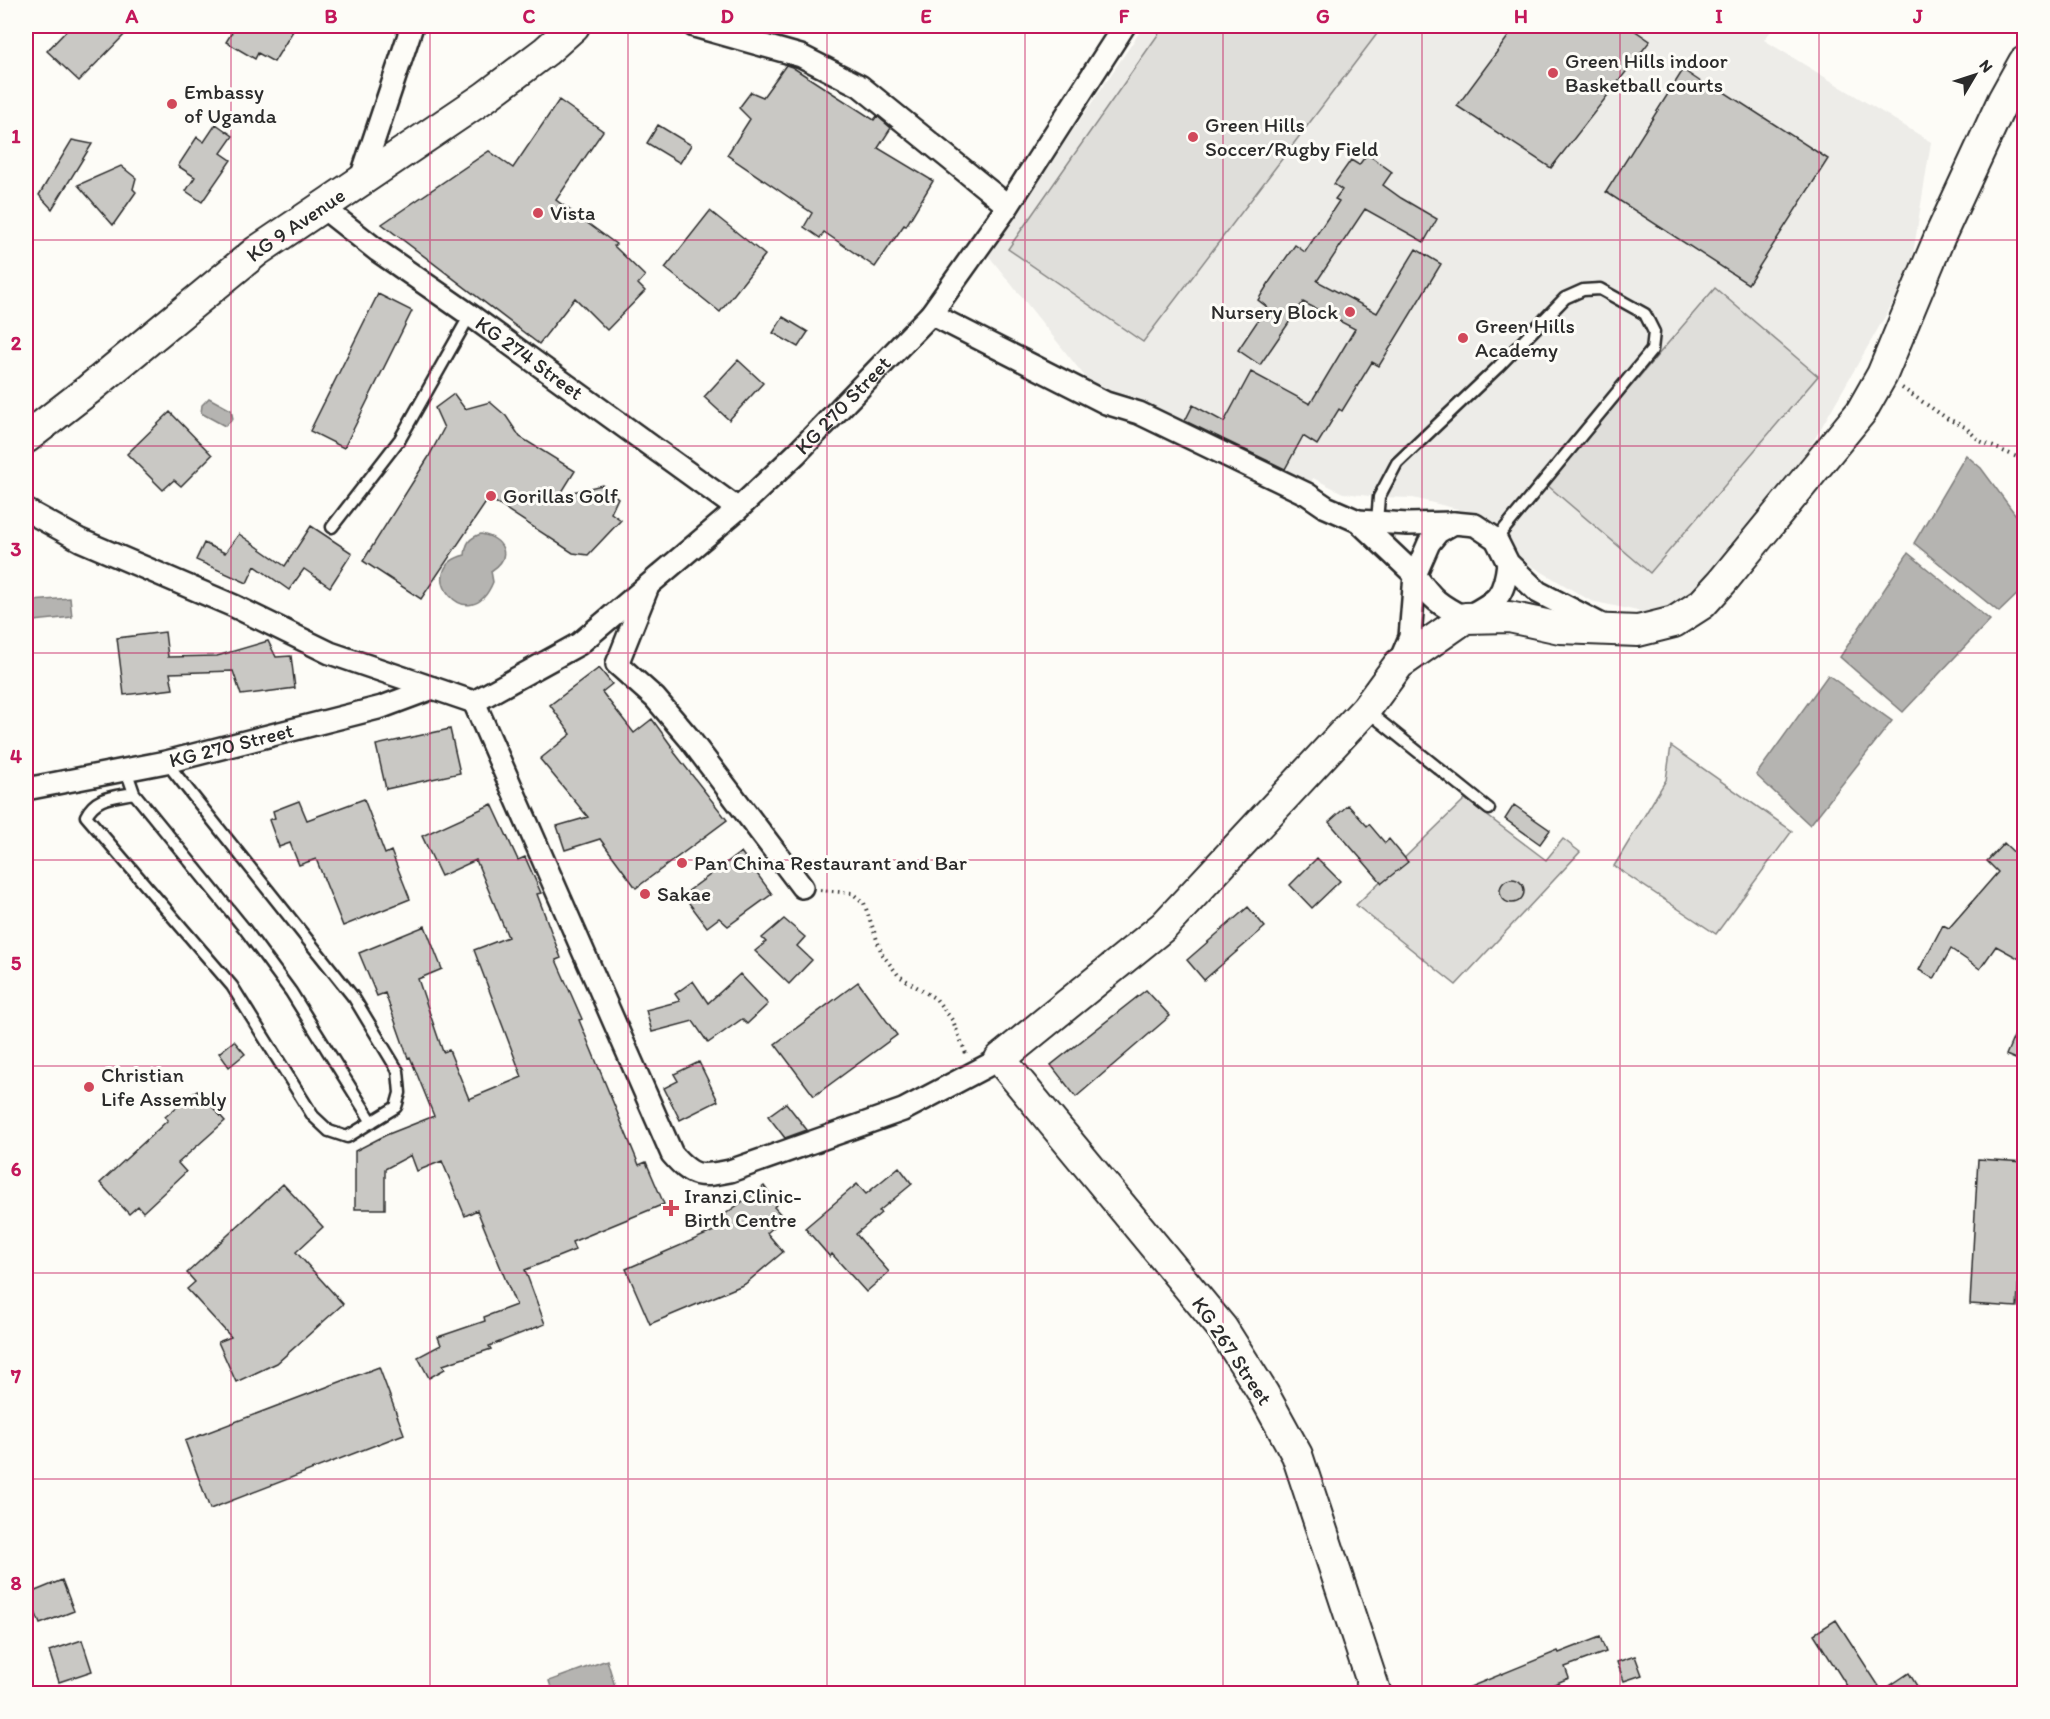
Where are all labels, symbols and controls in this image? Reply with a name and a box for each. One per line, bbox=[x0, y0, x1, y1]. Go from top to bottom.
text: A bbox=[125, 4, 139, 28]
text: B bbox=[325, 4, 338, 28]
text: C bbox=[523, 4, 536, 28]
text: D bbox=[720, 4, 734, 28]
text: E bbox=[920, 4, 932, 28]
text: F bbox=[1119, 4, 1130, 28]
text: G bbox=[1316, 4, 1330, 28]
text: H bbox=[1514, 4, 1528, 28]
text: I bbox=[1715, 4, 1723, 28]
text: J bbox=[1912, 4, 1923, 28]
north arrow bbox=[1945, 45, 2005, 105]
place label: Green Hills indoor Basketball courts bbox=[1565, 48, 1728, 97]
text: N bbox=[1975, 56, 1997, 76]
marker: Green Hills indoor Basketball courts bbox=[1546, 66, 1560, 80]
place label: Embassy of Uganda bbox=[184, 79, 277, 128]
marker: Embassy of Uganda bbox=[165, 97, 179, 111]
place label: Green Hills Soccer/Rugby Field bbox=[1205, 112, 1378, 161]
text: 1 bbox=[11, 124, 21, 148]
marker: Green Hills Soccer/Rugby Field bbox=[1186, 130, 1200, 144]
street label: KG 9 Avenue bbox=[241, 182, 350, 267]
place label: Vista bbox=[550, 200, 595, 225]
marker: Vista bbox=[531, 206, 545, 220]
place label: Nursery Block bbox=[1211, 299, 1338, 324]
marker: Nursery Block bbox=[1343, 305, 1357, 319]
street label: KG 274 Street bbox=[471, 310, 589, 405]
place label: Green Hills Academy bbox=[1475, 313, 1575, 362]
text: 2 bbox=[11, 331, 22, 355]
marker: Green Hills Academy bbox=[1456, 331, 1470, 345]
street label: KG 270 Street bbox=[789, 350, 896, 460]
place label: Gorillas Golf bbox=[503, 483, 618, 508]
marker: Gorillas Golf bbox=[484, 489, 498, 503]
text: 3 bbox=[11, 537, 22, 561]
street label: KG 270 Street bbox=[166, 717, 296, 773]
text: 4 bbox=[10, 744, 22, 768]
place label: Pan China Restaurant and Bar bbox=[694, 850, 967, 875]
marker: Pan China Restaurant and Bar bbox=[675, 856, 689, 870]
place label: Sakae bbox=[657, 881, 711, 906]
marker: Sakae bbox=[638, 887, 652, 901]
text: 5 bbox=[11, 951, 22, 975]
place label: Christian Life Assembly bbox=[101, 1062, 227, 1111]
marker: Christian Life Assembly bbox=[82, 1080, 96, 1094]
text: 6 bbox=[11, 1157, 22, 1181]
place label: Iranzi Clinic- Birth Centre bbox=[684, 1183, 802, 1232]
marker: Iranzi Clinic- Birth Centre bbox=[662, 1199, 680, 1217]
street label: KG 267 Street bbox=[1187, 1292, 1278, 1410]
text: 7 bbox=[10, 1364, 21, 1388]
text: 8 bbox=[11, 1571, 22, 1595]

